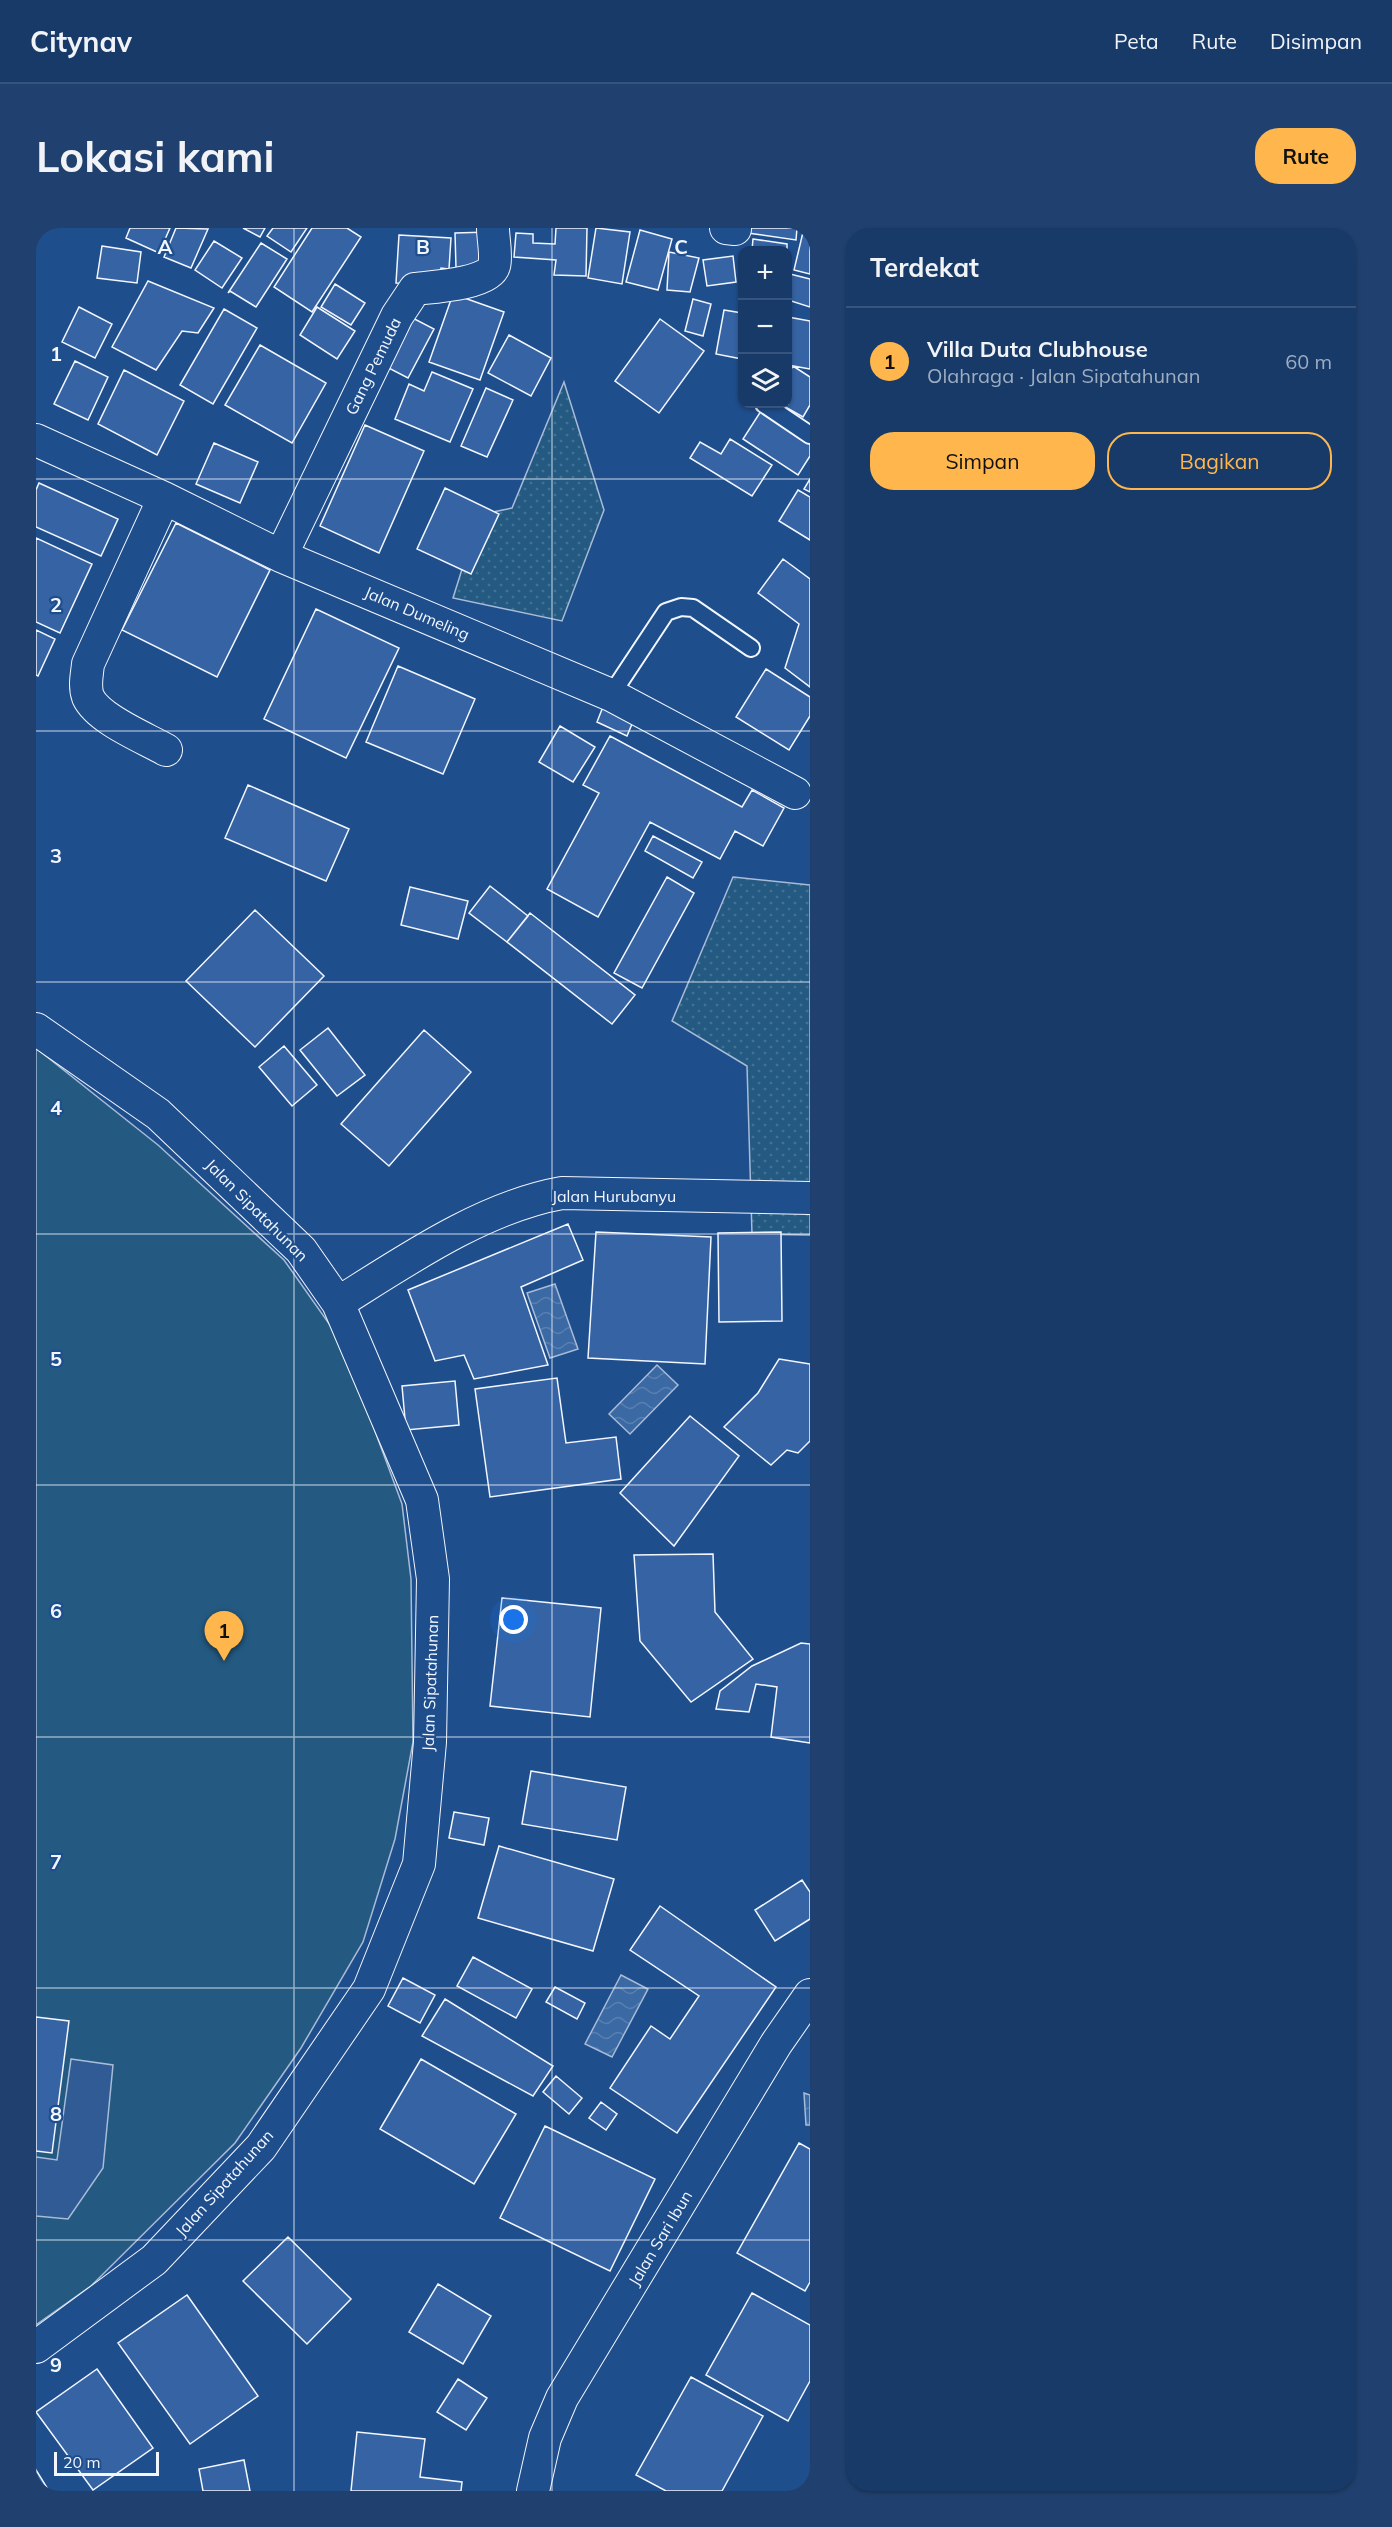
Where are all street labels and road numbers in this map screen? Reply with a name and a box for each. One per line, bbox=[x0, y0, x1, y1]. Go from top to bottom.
street label: Gang Pemuda bbox=[341, 314, 405, 418]
street label: Jalan Dumeling bbox=[361, 582, 473, 644]
street label: Jalan Sipatahunan bbox=[202, 1155, 312, 1265]
street label: Jalan Hurubanyu bbox=[552, 1186, 676, 1206]
street label: Jalan Sipatahunan bbox=[418, 1614, 442, 1752]
street label: Jalan Sipatahunan bbox=[171, 2125, 277, 2241]
street label: Jalan Sari Ibun bbox=[624, 2187, 696, 2289]

